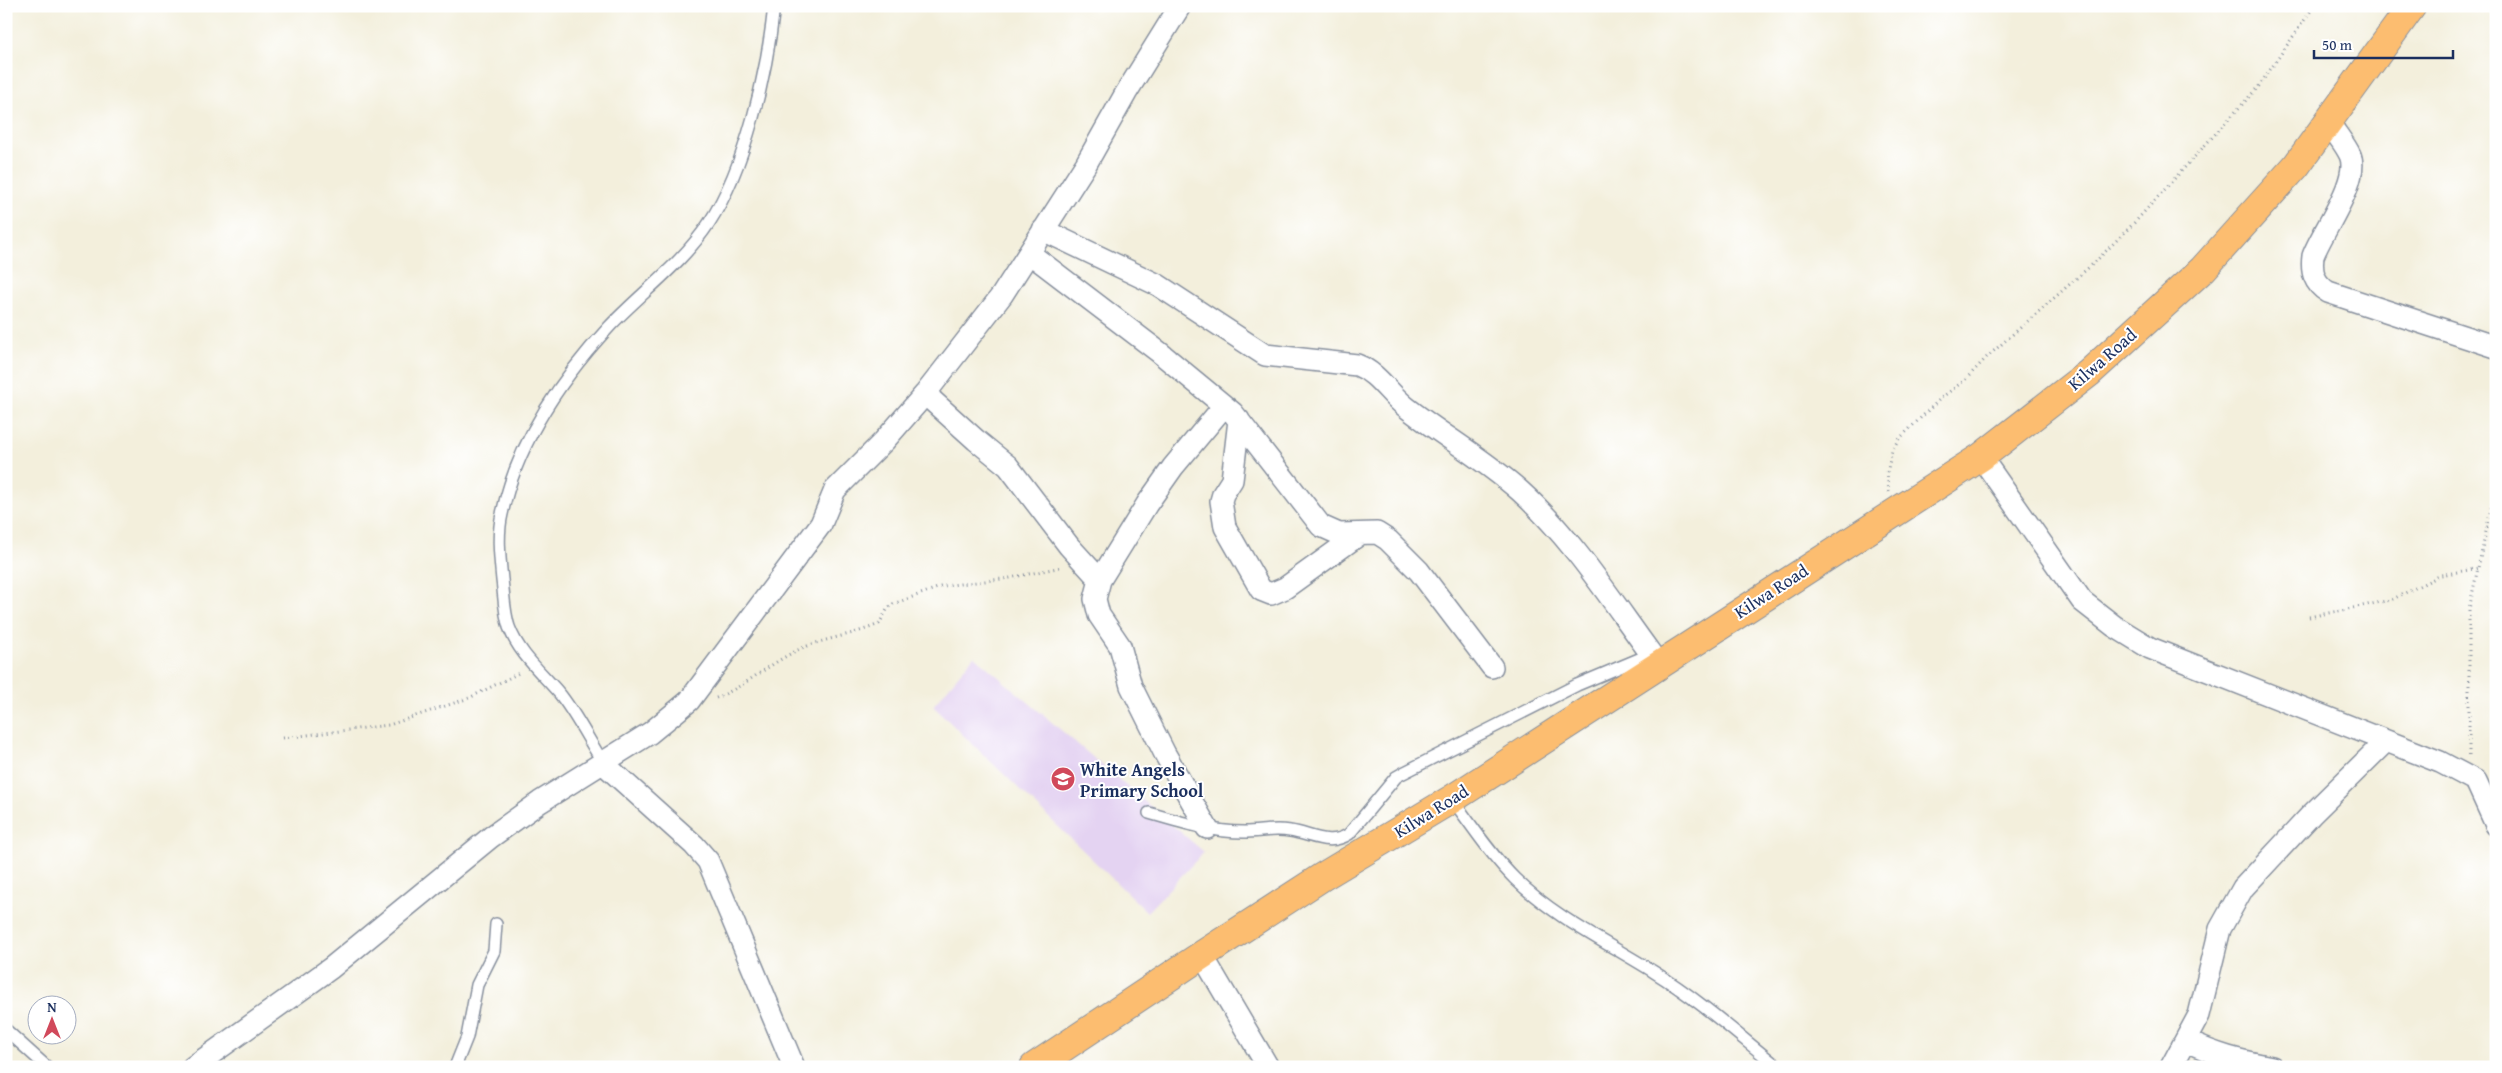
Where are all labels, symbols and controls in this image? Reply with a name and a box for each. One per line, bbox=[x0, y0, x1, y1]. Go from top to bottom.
scale bar bbox=[2314, 28, 2453, 60]
text: 50 m bbox=[2322, 34, 2353, 55]
street label: Kilwa Road bbox=[2062, 321, 2143, 397]
street label: Kilwa Road bbox=[1729, 557, 1814, 625]
place label: White Angels Primary School bbox=[1080, 756, 1204, 804]
school or university icon: White Angels Primary School bbox=[1050, 766, 1076, 792]
street label: Kilwa Road bbox=[1388, 777, 1474, 845]
north arrow bbox=[28, 996, 78, 1046]
text: N bbox=[47, 997, 57, 1017]

